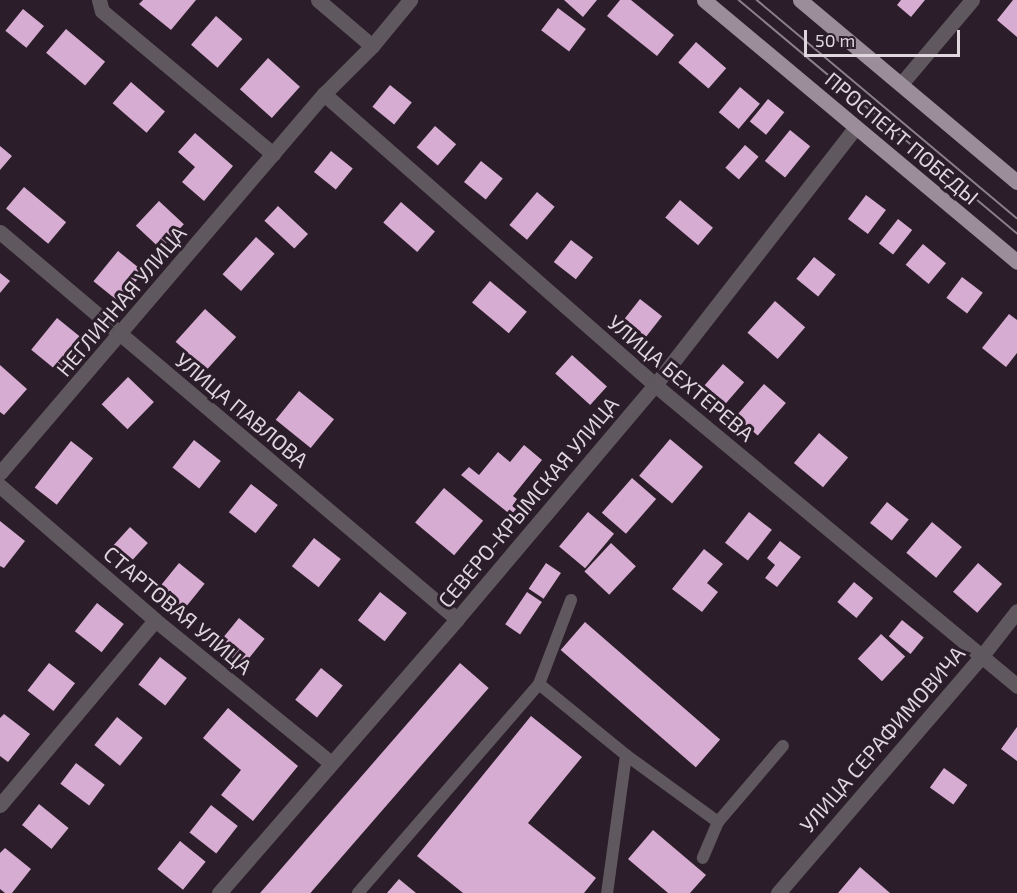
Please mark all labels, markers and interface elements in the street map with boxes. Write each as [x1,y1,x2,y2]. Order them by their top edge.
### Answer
scale bar [807,18,963,56]
text: 50 m [815,29,855,51]
street label: ПРОСПЕКТ ПОБЕДЫ [820,66,984,210]
street label: НЕГЛИННАЯ УЛИЦА [51,221,191,381]
street label: УЛИЦА БЕХТЕРЕВА [603,310,759,446]
street label: УЛИЦА ПАВЛОВА [171,347,313,473]
street label: СЕВЕРО-КРЫМСКАЯ УЛИЦА [432,391,624,613]
street label: СТАРТОВАЯ УЛИЦА [99,541,257,679]
street label: УЛИЦА СЕРАФИМОВИЧА [794,641,970,837]

